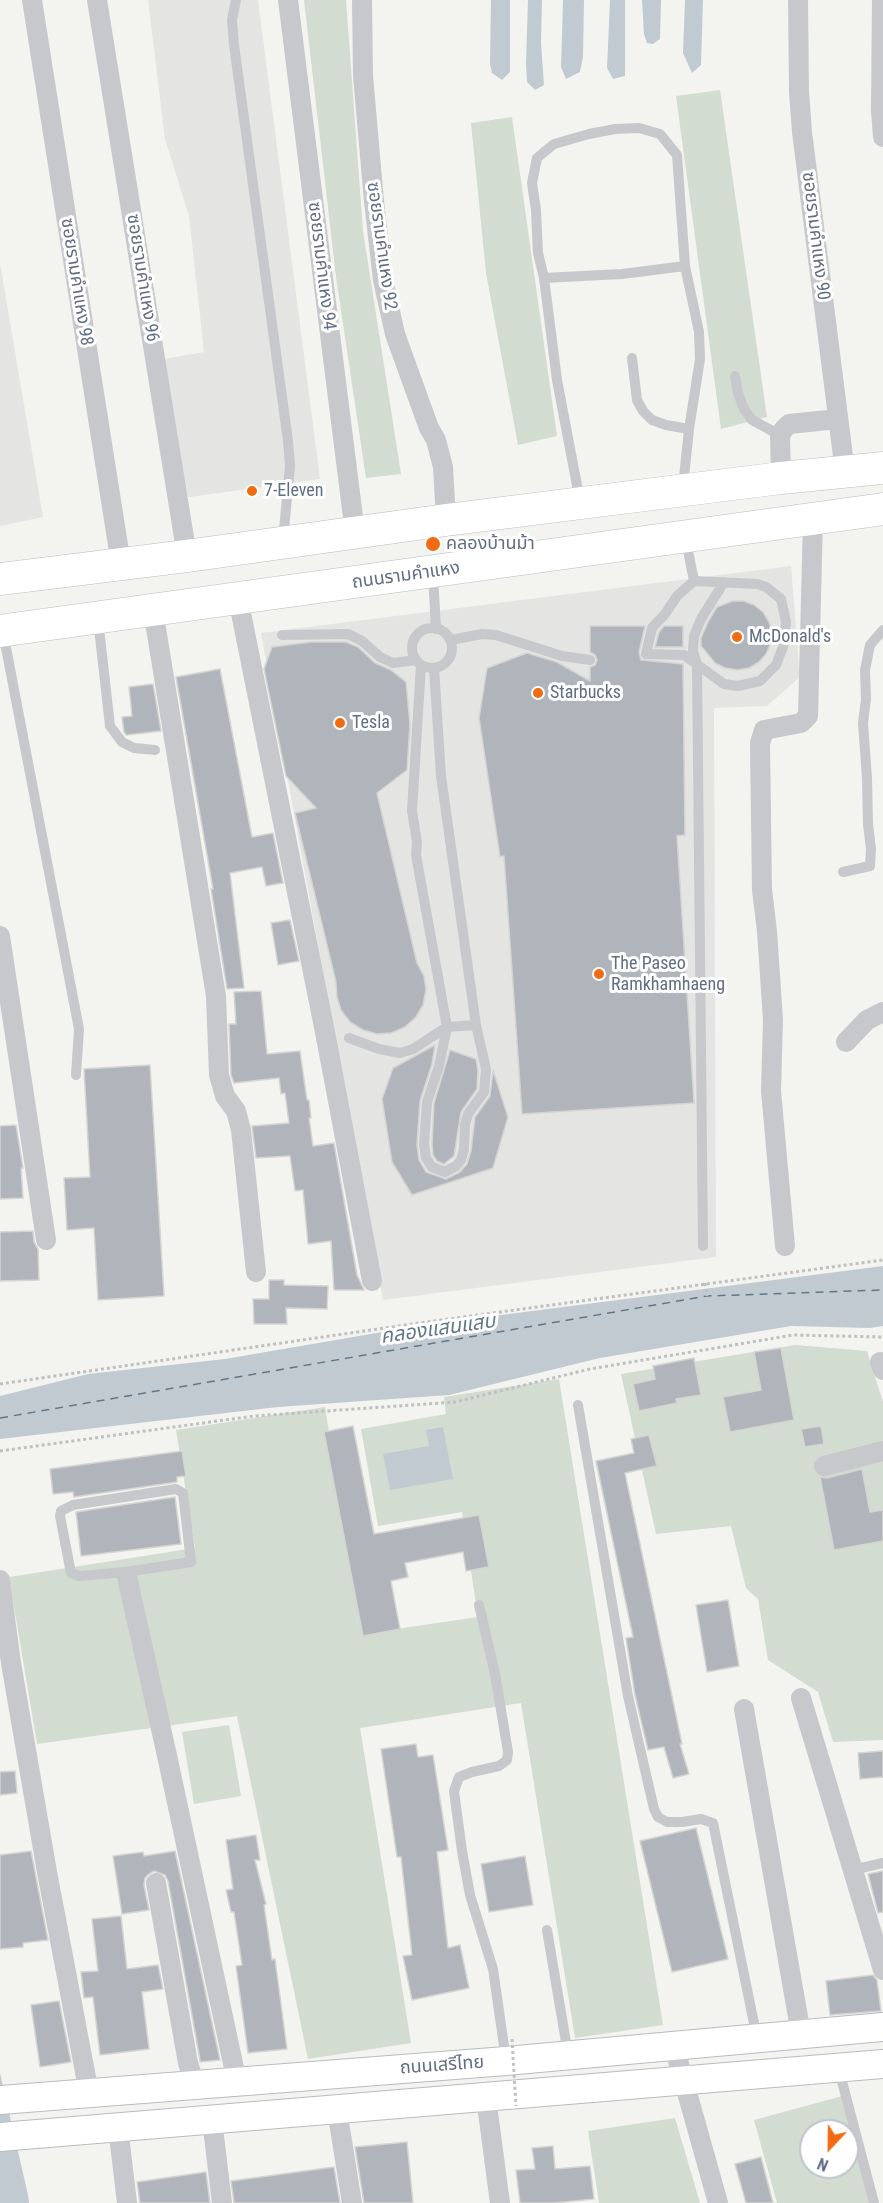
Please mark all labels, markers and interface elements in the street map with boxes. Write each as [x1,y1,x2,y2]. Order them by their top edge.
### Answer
street label: ซอยรามคำแหง 90 [796,171,834,301]
street label: ซอยรามคําแหง 92 [361,181,401,311]
street label: ซอยรามคําแหง 94 [302,201,340,331]
street label: ซอยรามคําแหง 96 [121,213,163,343]
street label: ซอยรามคําแหง 98 [55,217,97,347]
place label: 7-Eleven [264,480,323,502]
marker: 7-Eleven [245,484,259,498]
place label: คลองบ้านม้า [446,533,535,555]
marker: คลองบ้านม้า [424,535,442,553]
street label: ถนนรามคำแหง [351,558,461,594]
place label: McDonald's [749,626,831,648]
marker: McDonald's [730,630,744,644]
place label: Starbucks [550,682,621,704]
marker: Starbucks [531,686,545,700]
place label: Tesla [352,712,390,734]
marker: Tesla [333,716,347,730]
place label: The Paseo Ramkhamhaeng [611,953,725,996]
marker: The Paseo Ramkhamhaeng [592,967,606,981]
water label: คลองแสนแสบ [379,1310,497,1350]
street label: ถนนเสรีไทย [399,2052,485,2080]
north arrow [799,2119,859,2179]
text: N [815,2154,831,2175]

